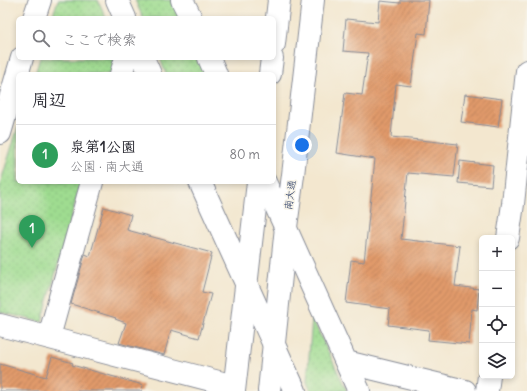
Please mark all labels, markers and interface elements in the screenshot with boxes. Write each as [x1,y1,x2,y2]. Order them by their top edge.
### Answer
search box [16,16,276,60]
icon: search [30,27,52,49]
text: ここで検索 [62,30,137,49]
text: 周辺 [32,89,66,111]
your location [292,135,312,155]
text: 泉第1公園 [70,137,136,156]
text: 1 [42,146,48,163]
text: 80 m [229,146,260,163]
text: 公園 · 南大通 [70,158,144,175]
street label: 南大通 [281,179,299,211]
pin: 1 [19,215,45,248]
map controls [479,235,515,379]
button: + [479,235,515,271]
button: − [479,271,515,307]
button: locate [479,307,515,343]
button: layers [479,343,515,379]

